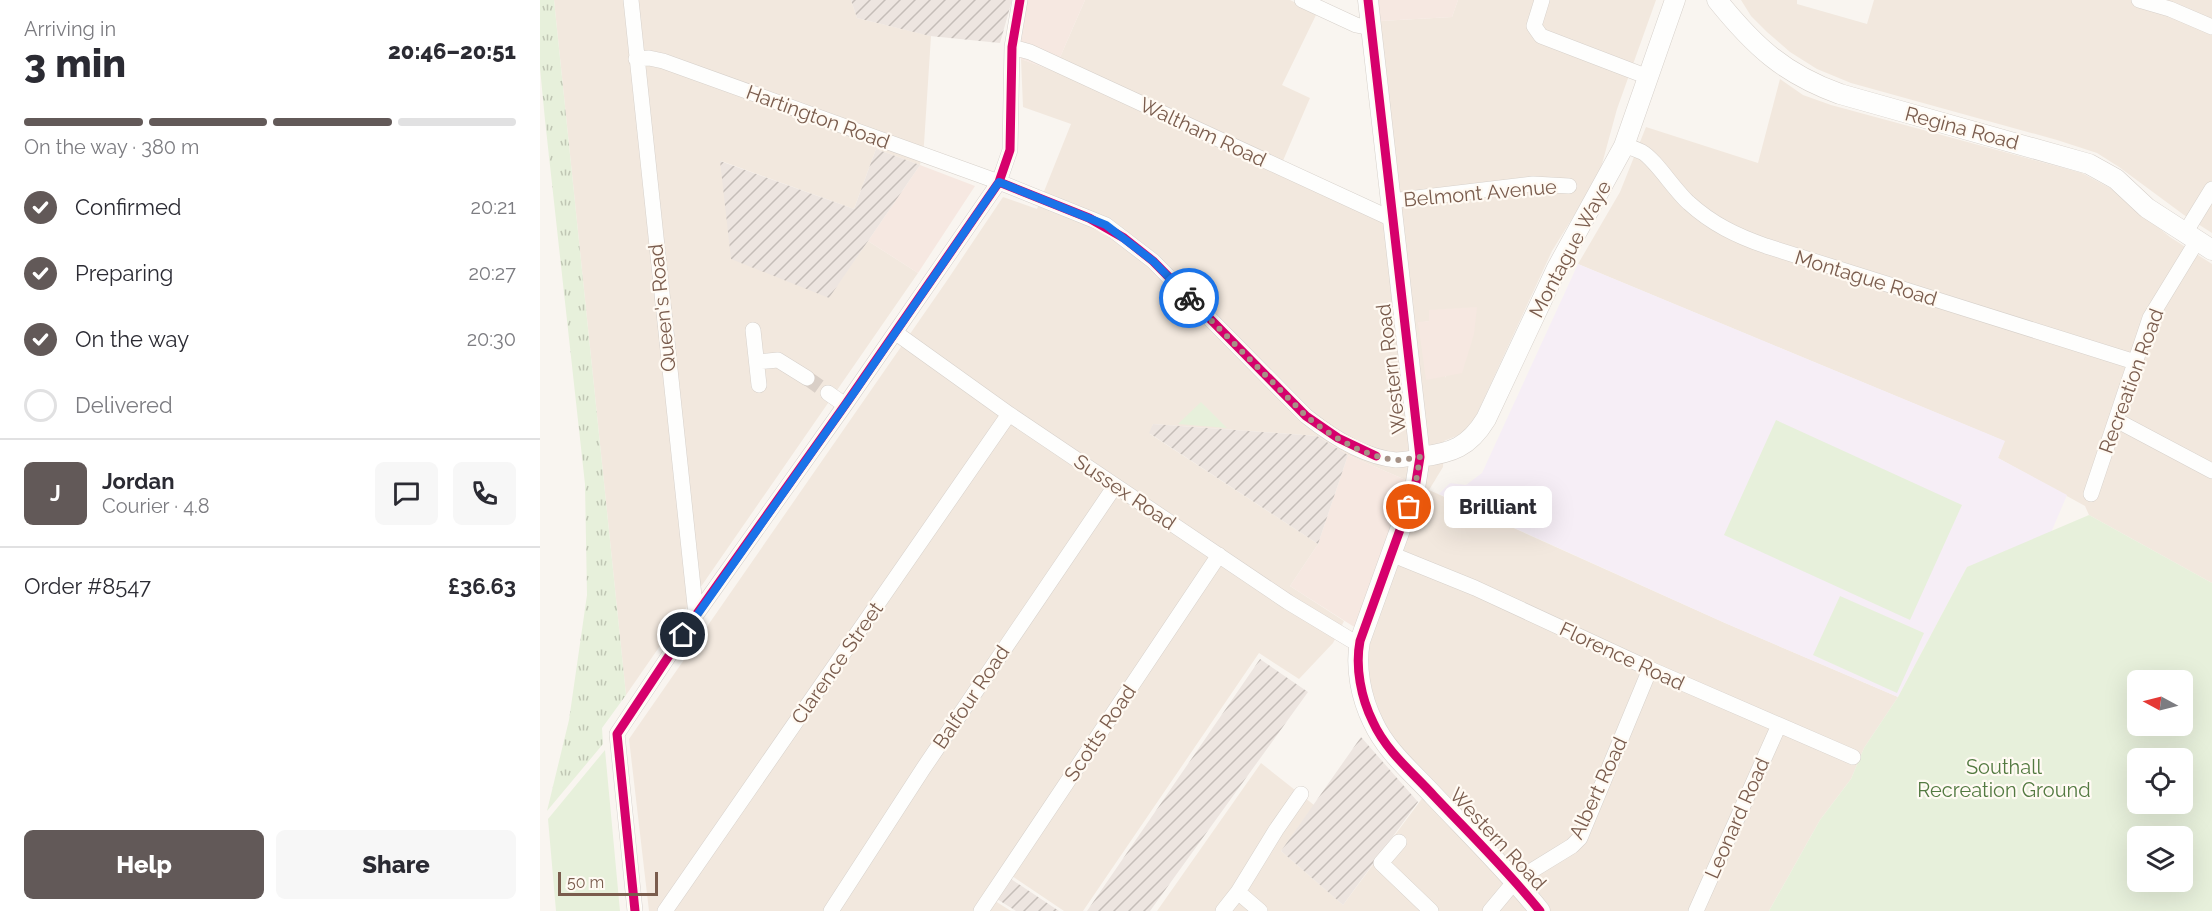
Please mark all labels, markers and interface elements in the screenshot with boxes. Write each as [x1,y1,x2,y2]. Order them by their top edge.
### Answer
text: Arriving in [24,17,116,41]
text: 20:46–20:51 [388,38,516,64]
text: 3 min [24,40,126,86]
street label: Hartington Road [743,80,893,154]
street label: Waltham Road [1136,92,1270,172]
street label: Regina Road [1902,101,2022,155]
text: On the way · 380 m [24,135,199,159]
street label: Belmont Avenue [1402,174,1558,212]
street label: Montague Waye [1524,176,1616,322]
icon: check [24,191,57,224]
text: Confirmed [75,194,182,220]
text: 20:21 [471,195,516,219]
street label: Queen's Road [643,243,681,373]
street label: Montague Road [1792,245,1940,311]
icon: check [24,257,57,290]
text: Preparing [75,260,173,286]
text: 20:27 [468,261,516,285]
courier [1159,268,1219,328]
icon: bike [1173,282,1206,315]
street label: Western Road [1371,303,1411,435]
street label: Recreation Road [2094,305,2168,457]
icon: check [24,323,57,356]
text: On the way [75,326,189,352]
text: 20:30 [467,327,516,351]
text: Delivered [75,392,173,418]
street label: Sussex Road [1069,449,1181,535]
button: chat [375,462,438,525]
button: phone [453,462,516,525]
text: Jordan [102,468,174,494]
text: J [50,480,61,506]
pin [1383,481,1434,532]
callout: Brilliant [1445,486,1553,528]
icon: bag [1392,490,1425,523]
text: Courier · 4.8 [102,494,210,518]
text: Brilliant [1459,495,1537,519]
text: Order #8547 [24,573,151,599]
text: £36.63 [448,573,516,599]
street label: Clarence Street [786,597,888,729]
pin [657,609,708,660]
street label: Florence Road [1556,617,1688,695]
icon: home [666,618,699,651]
street label: Balfour Road [928,641,1014,753]
north arrow [2127,670,2193,736]
map controls [2127,670,2193,892]
street label: Scotts Road [1059,680,1141,786]
street label: Albert Road [1564,733,1632,843]
button: locate [2127,748,2193,814]
street label: Leonard Road [1700,754,1774,882]
park label: Southall Recreation Ground [1917,755,2091,802]
street label: Western Road [1445,783,1551,895]
button: layers [2127,826,2193,892]
button: Help [24,830,264,899]
button: Share [276,830,516,899]
scale bar [558,869,658,896]
text: 50 m [567,873,604,892]

